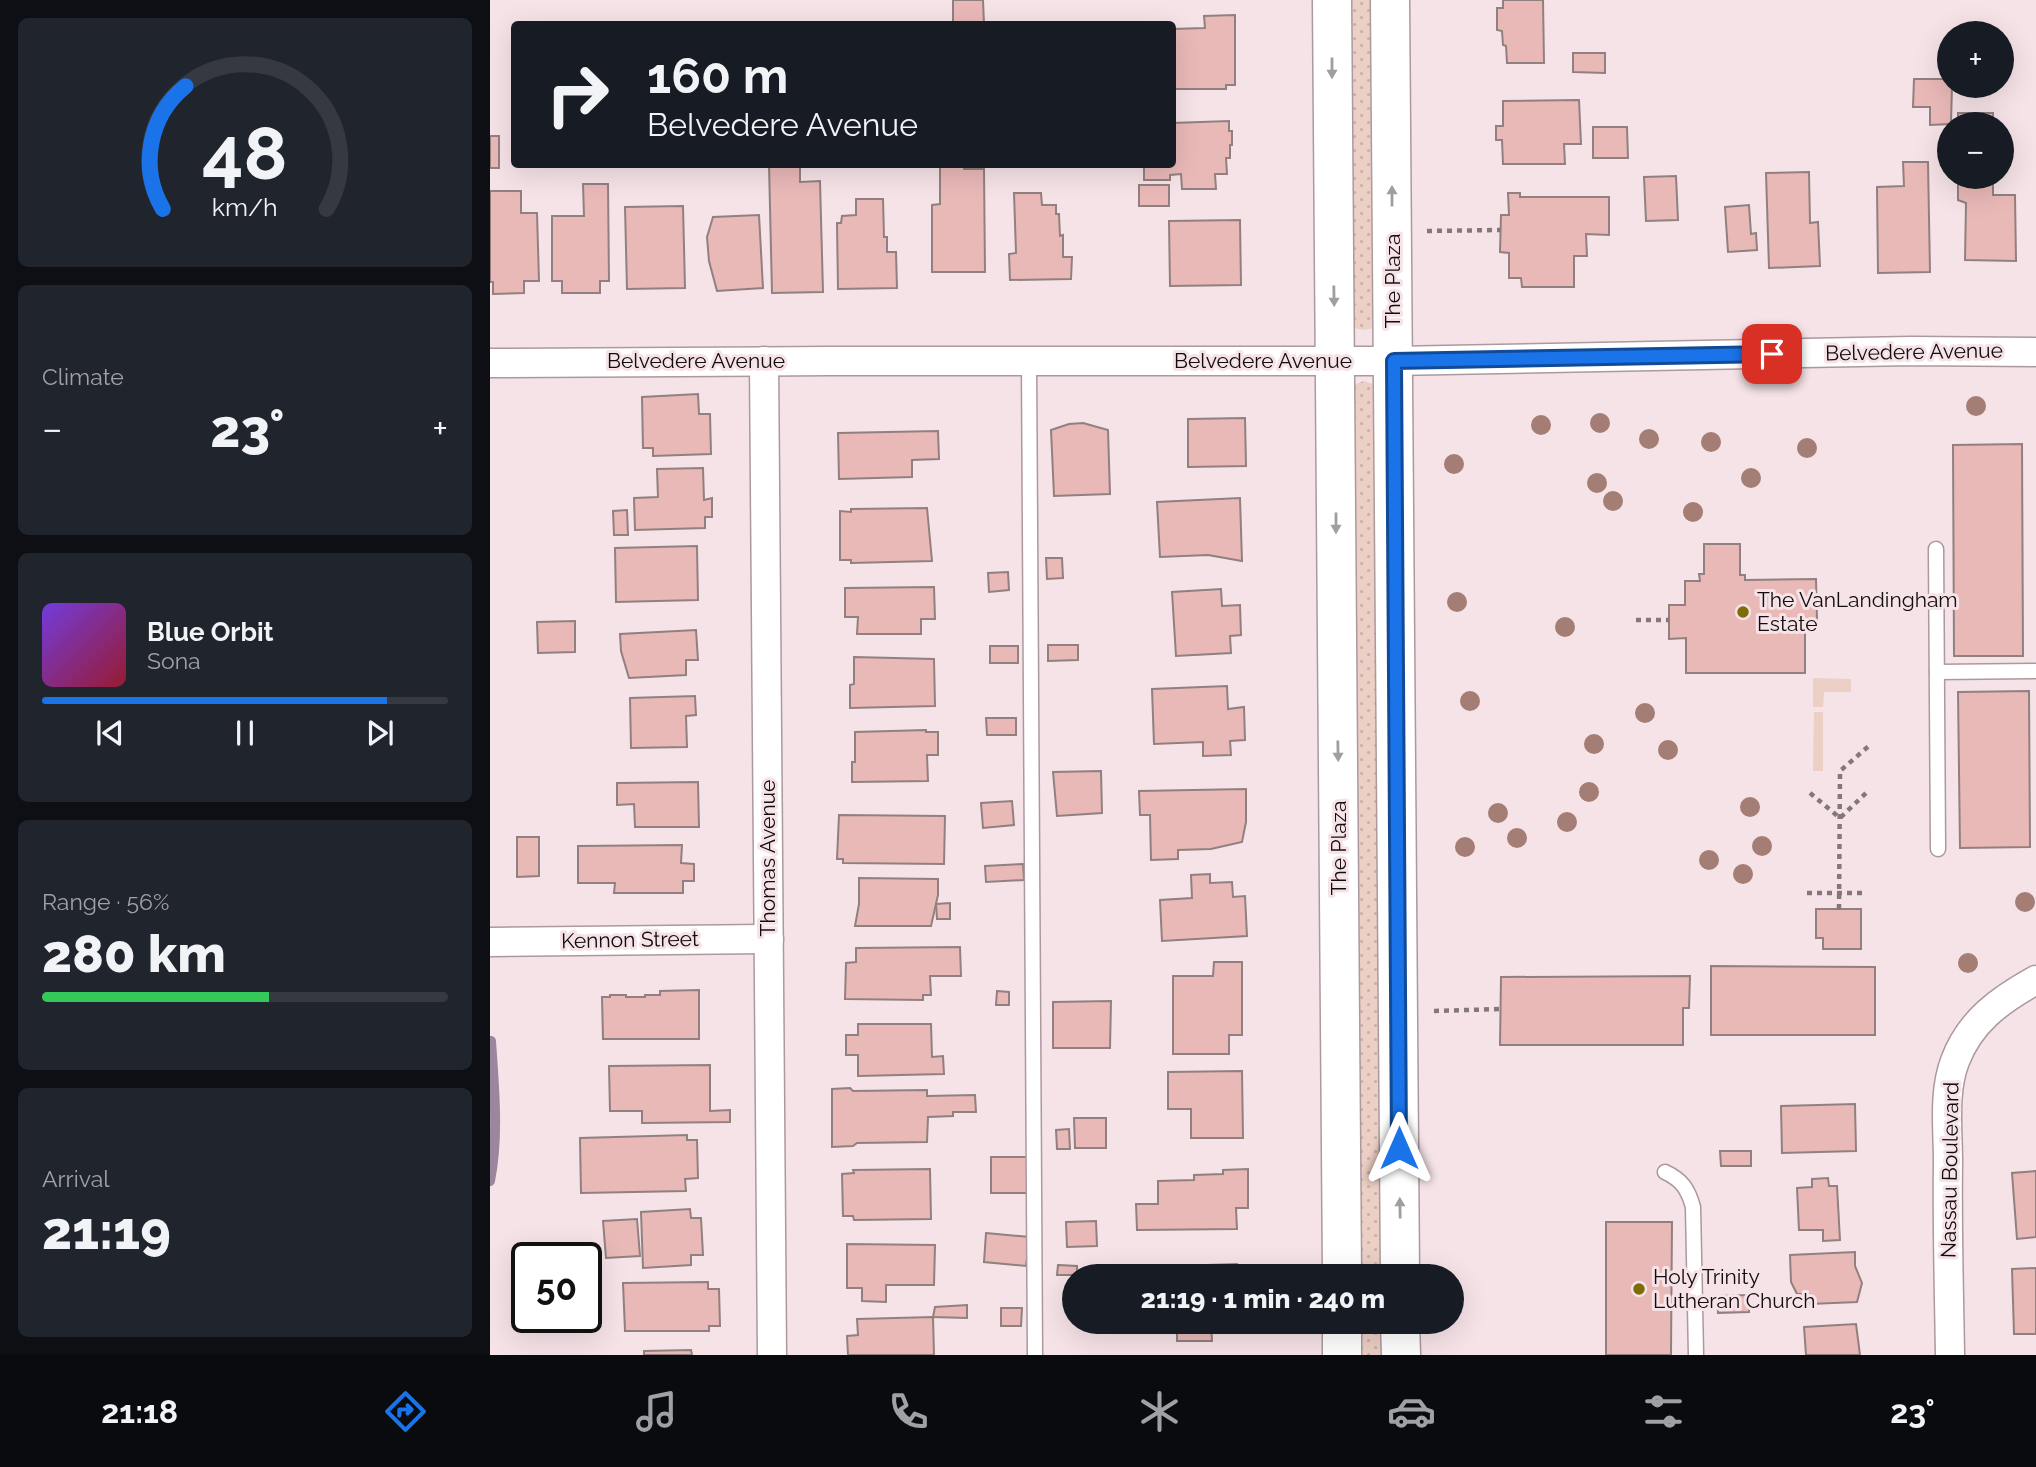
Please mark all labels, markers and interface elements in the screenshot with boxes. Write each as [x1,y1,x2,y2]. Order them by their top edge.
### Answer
map controls [1937,21,2014,189]
button: + [1937,21,2014,98]
text: 160 m [647,47,788,104]
icon: right [532,49,623,140]
one-way arrow [1327,57,1338,79]
text: Belvedere Avenue [647,106,918,143]
text: 48 [202,111,288,196]
button: − [1937,112,2014,189]
one-way arrow [1386,185,1398,207]
text: km/h [212,192,278,222]
street label: The Plaza [1380,234,1405,328]
one-way arrow [1328,285,1340,307]
pin [1742,324,1802,384]
icon: arrive [1753,335,1791,373]
street label: Belvedere Avenue [1825,337,2003,366]
street label: Belvedere Avenue [607,348,785,373]
street label: Belvedere Avenue [1174,348,1352,373]
text: Climate [42,363,124,390]
text: 23° [210,398,284,459]
text: − [42,406,62,451]
text: + [432,406,448,451]
one-way arrow [1330,512,1342,534]
place label: The VanLandingham Estate [1757,587,1958,636]
marker: The VanLandingham Estate [1735,604,1751,620]
text: Blue Orbit [147,617,274,647]
text: Sona [147,647,201,674]
icon: previous [91,714,129,752]
icon: pause [226,714,264,752]
icon: next [361,714,399,752]
one-way arrow [1332,740,1344,762]
street label: Thomas Avenue [755,780,780,936]
street label: The Plaza [1326,801,1351,895]
text: Range · 56% [42,888,169,915]
text: 280 km [42,923,226,984]
street label: Kennon Street [561,926,699,953]
street label: Nassau Boulevard [1935,1082,1964,1258]
position arrow [1362,1111,1436,1185]
text: Arrival [42,1165,109,1192]
one-way arrow [1394,1196,1406,1218]
text: 21:19 [42,1200,171,1261]
speed limit sign: 50 [511,1242,602,1333]
place label: Holy Trinity Lutheran Church [1653,1264,1816,1313]
marker: Holy Trinity Lutheran Church [1631,1281,1647,1297]
text: 21:19 · 1 min · 240 m [1141,1284,1385,1314]
icon: directions [381,1387,430,1436]
icon: music [632,1387,681,1436]
icon: phone [884,1387,933,1436]
icon: climate [1135,1387,1184,1436]
icon: car [1387,1387,1436,1436]
icon: filters [1639,1387,1688,1436]
text: 21:18 [101,1393,178,1430]
text: 23° [1890,1393,1935,1430]

